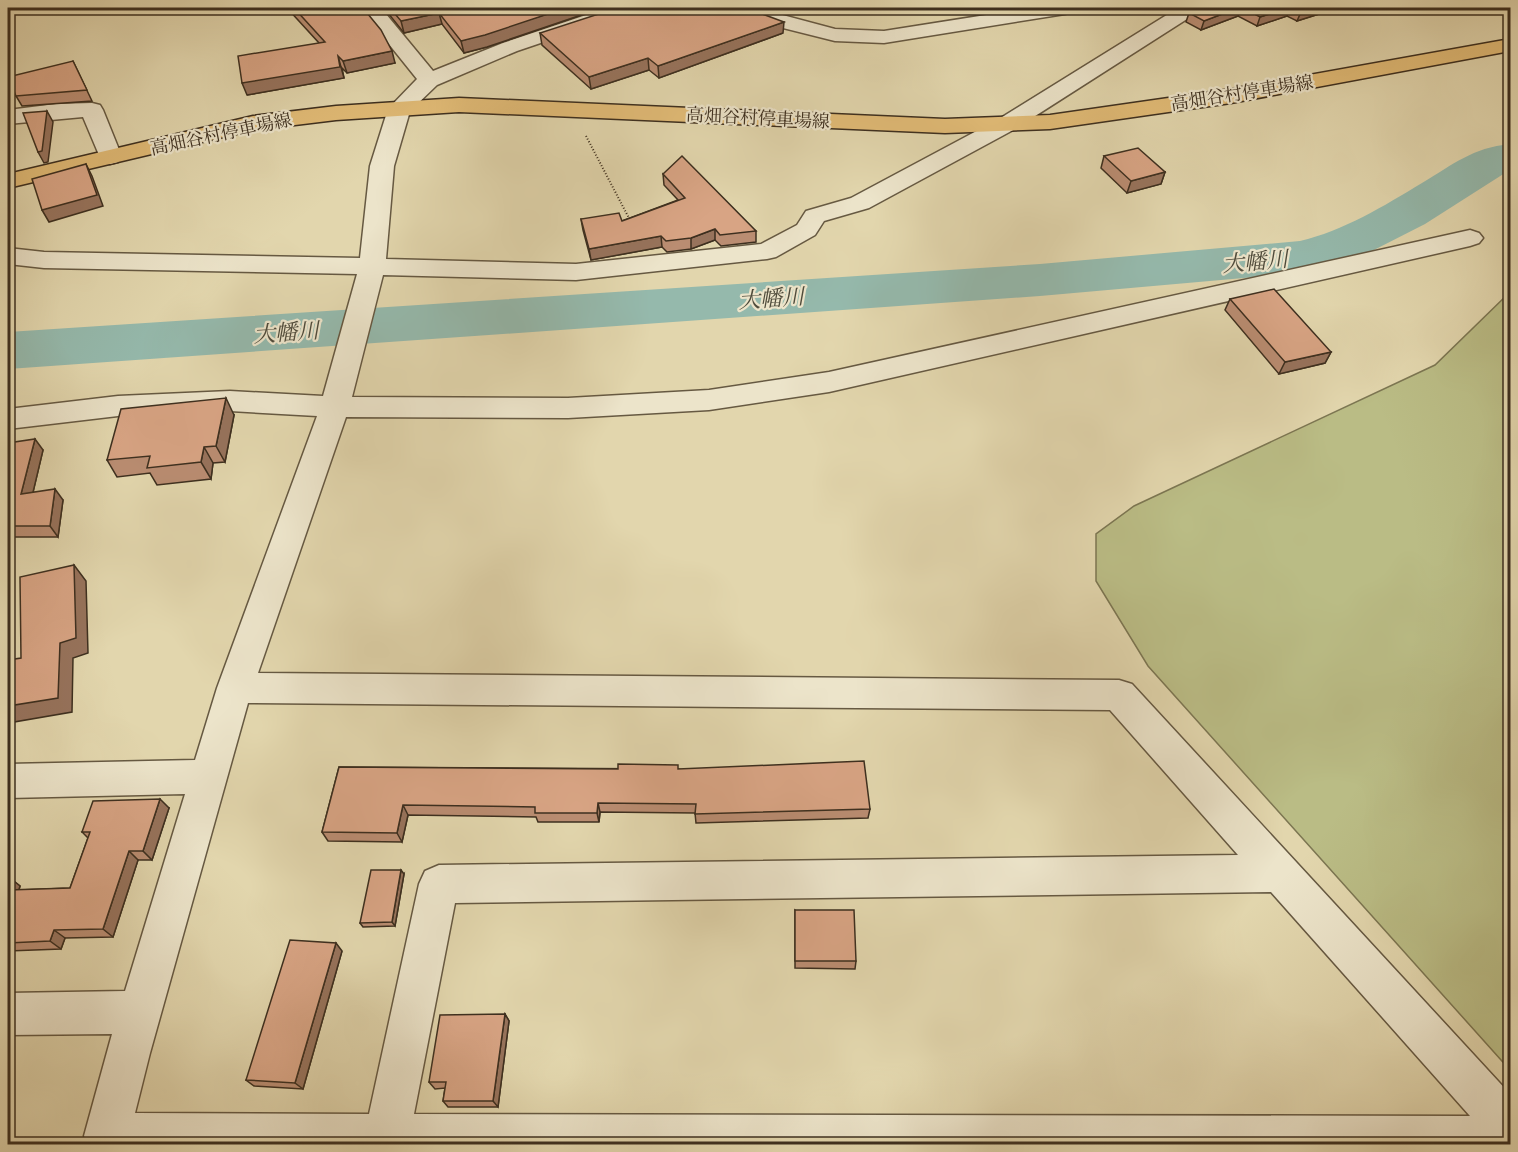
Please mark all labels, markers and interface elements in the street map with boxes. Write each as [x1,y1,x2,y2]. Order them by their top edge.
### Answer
street label: 高畑谷村停車場線 [1169,72,1315,114]
street label: 高畑谷村停車場線 [686,104,830,132]
street label: 高畑谷村停車場線 [148,109,294,159]
water label: 大幡川 [1221,247,1291,277]
water label: 大幡川 [737,285,807,313]
water label: 大幡川 [252,319,322,347]

